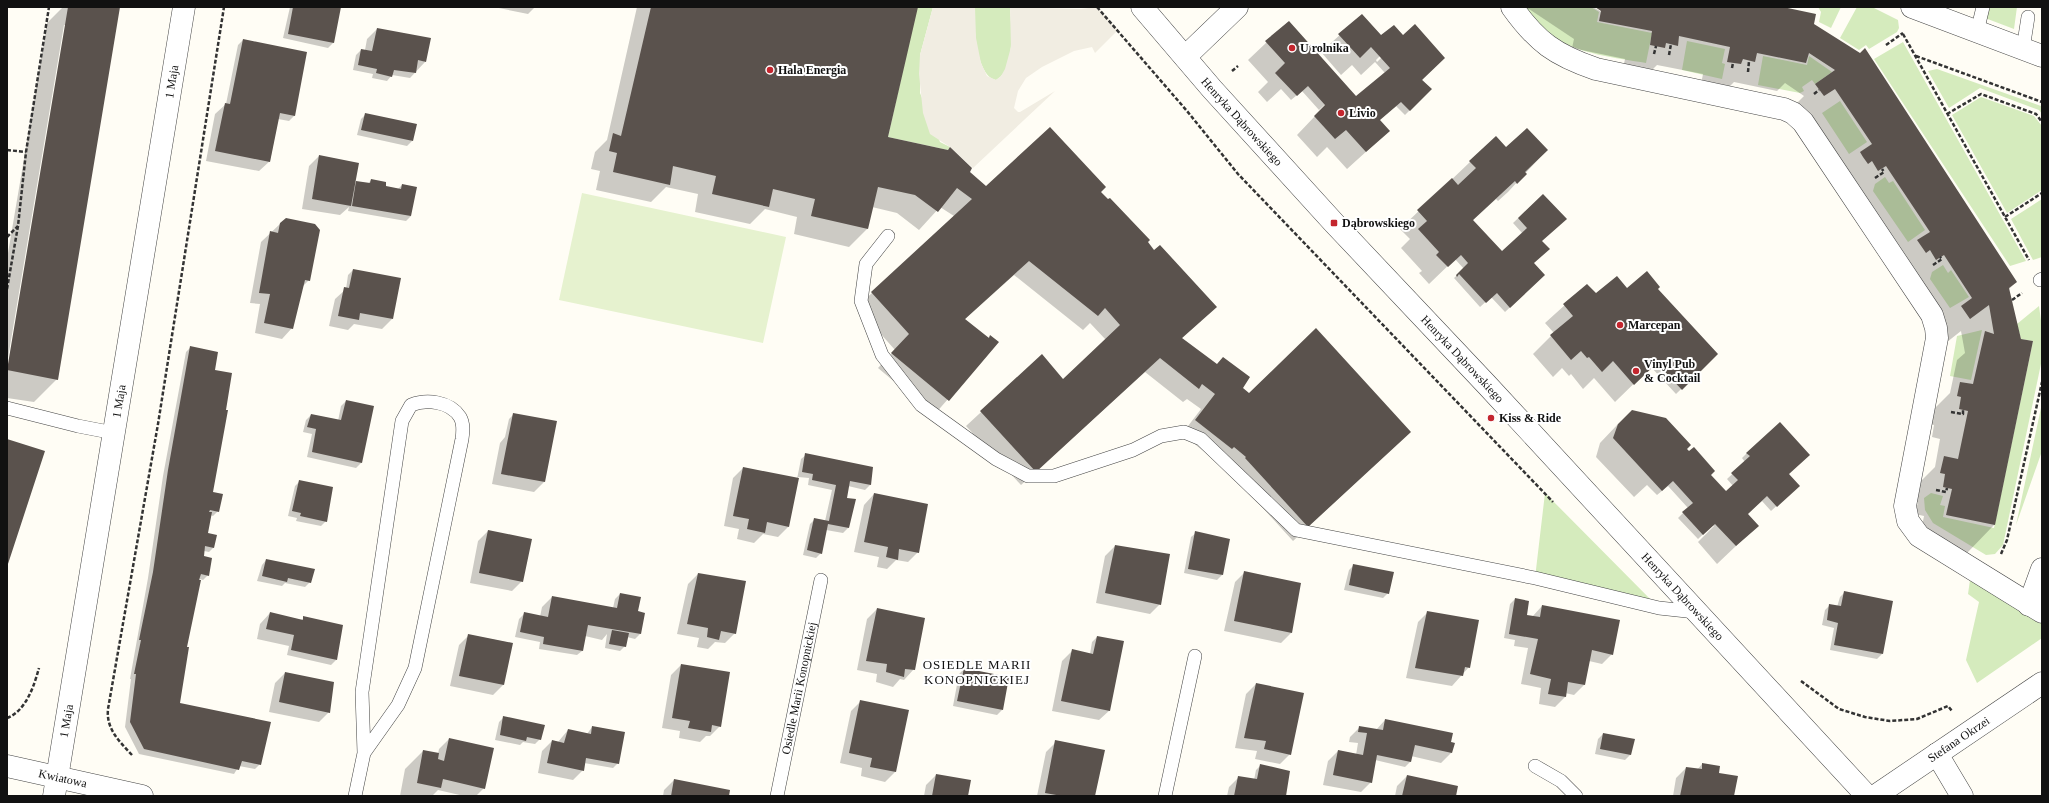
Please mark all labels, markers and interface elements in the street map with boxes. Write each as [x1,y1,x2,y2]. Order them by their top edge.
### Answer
place label: U rolnika [1300,41,1349,55]
marker: U rolnika [1287,43,1297,53]
street label: 1 Maja [162,63,181,99]
place label: Hala Energia [778,63,846,77]
marker: Hala Energia [765,65,775,75]
street label: Henryka Dąbrowskiego [1198,75,1285,169]
place label: Livio [1349,106,1376,120]
marker: Livio [1336,108,1346,118]
place label: Dąbrowskiego [1342,216,1415,230]
marker: Dąbrowskiego [1329,218,1339,228]
street label: Henryka Dąbrowskiego [1418,313,1507,405]
place label: Marcepan [1628,318,1681,332]
marker: Marcepan [1615,320,1625,330]
place label: Vinyl Pub & Cocktail [1644,357,1701,385]
marker: Vinyl Pub & Cocktail [1631,366,1641,376]
street label: 1 Maja [109,383,129,419]
place label: Kiss & Ride [1499,411,1562,425]
marker: Kiss & Ride [1486,413,1496,423]
street label: Henryka Dąbrowskiego [1639,550,1727,643]
street label: Osiedle Marii Konopnickiej [779,621,819,756]
district label: OSIEDLE MARII KONOPNICKIEJ [923,657,1031,687]
street label: 1 Maja [57,703,76,739]
street label: Stefana Okrzei [1925,713,1993,765]
street label: Kwiatowa [37,766,89,791]

